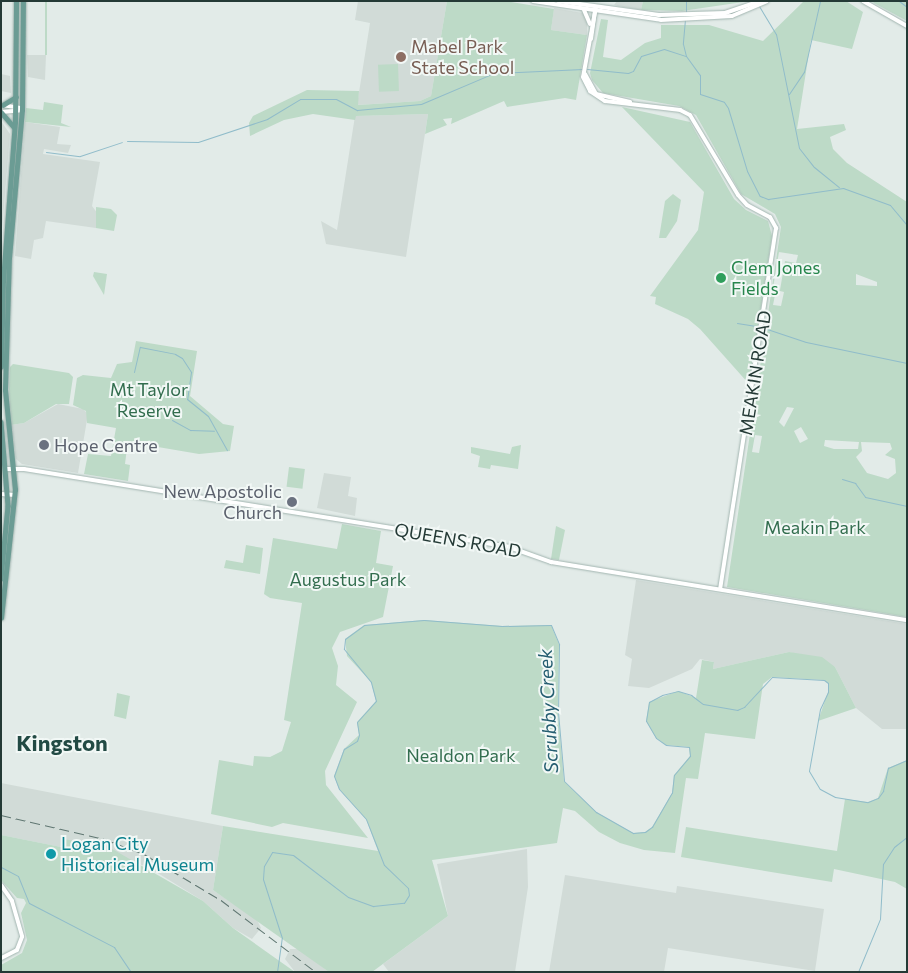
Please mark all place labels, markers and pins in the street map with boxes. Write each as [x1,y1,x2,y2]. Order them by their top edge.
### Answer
place label: Mabel Park State School [411,36,514,78]
marker: Mabel Park State School [395,51,407,63]
place label: Clem Jones Fields [731,257,821,300]
marker: Clem Jones Fields [715,272,727,284]
place label: Hope Centre [54,434,158,456]
marker: Hope Centre [38,439,50,451]
place label: New Apostolic Church [163,481,282,524]
marker: New Apostolic Church [286,496,298,508]
place label: Logan City Historical Museum [61,833,214,876]
marker: Logan City Historical Museum [45,848,57,860]

